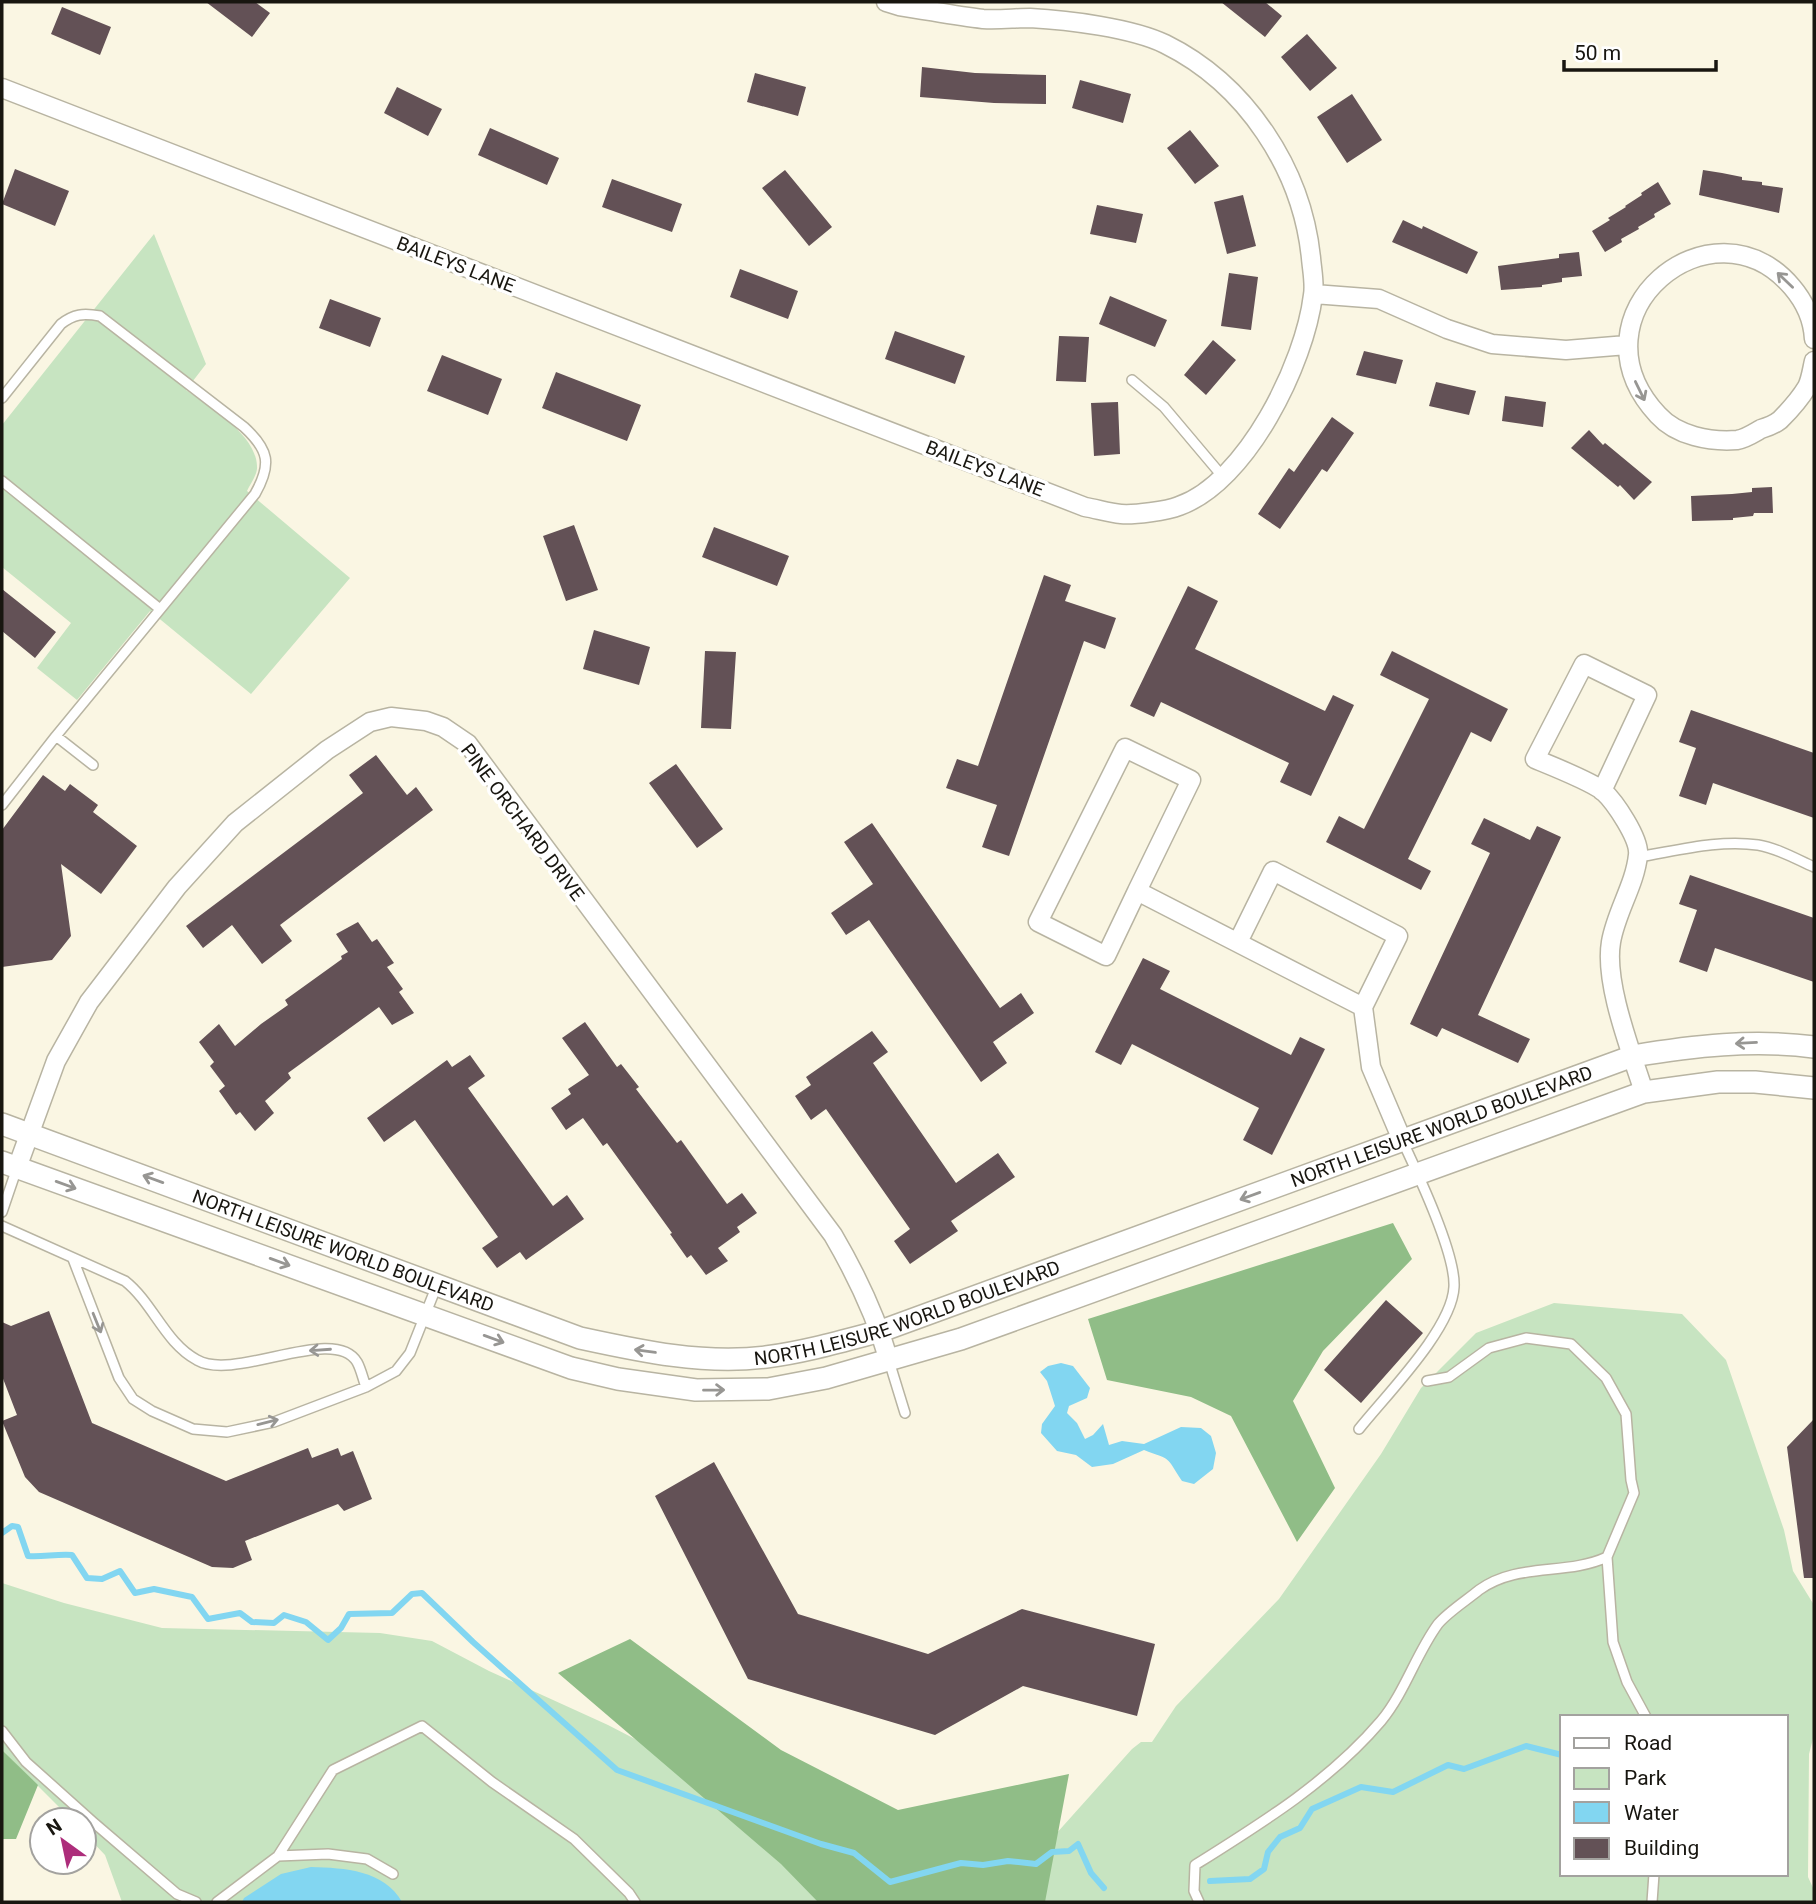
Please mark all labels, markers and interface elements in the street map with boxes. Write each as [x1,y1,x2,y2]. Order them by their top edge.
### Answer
scale bar [1564,28,1716,72]
text: 50 m [1574,41,1621,65]
street label: BAILEYS LANE [393,231,518,298]
one-way arrow [1777,272,1794,289]
one-way arrow [1634,380,1647,401]
street label: BAILEYS LANE [922,435,1047,502]
street label: PINE ORCHARD DRIVE [456,739,589,905]
one-way arrow [1735,1037,1758,1050]
street label: NORTH LEISURE WORLD BOULEVARD [1288,1061,1596,1192]
one-way arrow [143,1171,165,1184]
one-way arrow [54,1180,76,1192]
street label: NORTH LEISURE WORLD BOULEVARD [189,1185,497,1317]
one-way arrow [1240,1191,1262,1203]
street label: NORTH LEISURE WORLD BOULEVARD [753,1256,1063,1370]
one-way arrow [268,1257,290,1270]
one-way arrow [92,1311,105,1333]
one-way arrow [482,1334,504,1347]
one-way arrow [309,1344,332,1357]
one-way arrow [634,1344,657,1357]
one-way arrow [702,1383,725,1397]
one-way arrow [256,1415,278,1428]
legend [1560,1715,1788,1876]
text: Road [1624,1731,1672,1755]
text: Park [1624,1766,1667,1790]
text: Water [1624,1801,1679,1825]
north arrow [28,1806,98,1876]
text: N [42,1814,66,1840]
text: Building [1624,1836,1699,1860]

